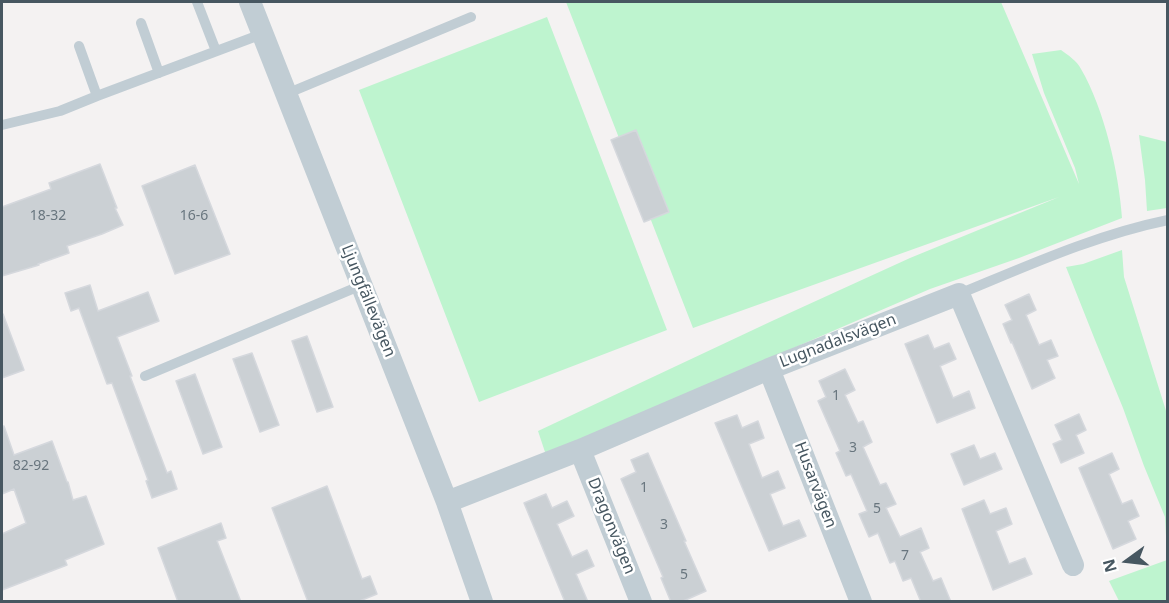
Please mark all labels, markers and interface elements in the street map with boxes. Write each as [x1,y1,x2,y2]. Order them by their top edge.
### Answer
house number: 18-32 [30,208,66,224]
house number: 16-6 [180,208,208,224]
street label: Ljungfällevägen [337,242,399,360]
street label: Lugnadalsvägen [777,310,899,372]
house number: 1 [832,388,840,404]
street label: Husarvägen [790,439,840,531]
house number: 3 [849,440,857,456]
house number: 82-92 [13,458,49,474]
street label: Dragonvägen [583,475,639,577]
house number: 1 [640,480,648,496]
house number: 5 [873,501,881,517]
house number: 3 [660,517,668,533]
north arrow [1097,531,1157,591]
house number: 7 [901,548,909,564]
text: N [1097,557,1122,575]
house number: 5 [680,567,688,583]

